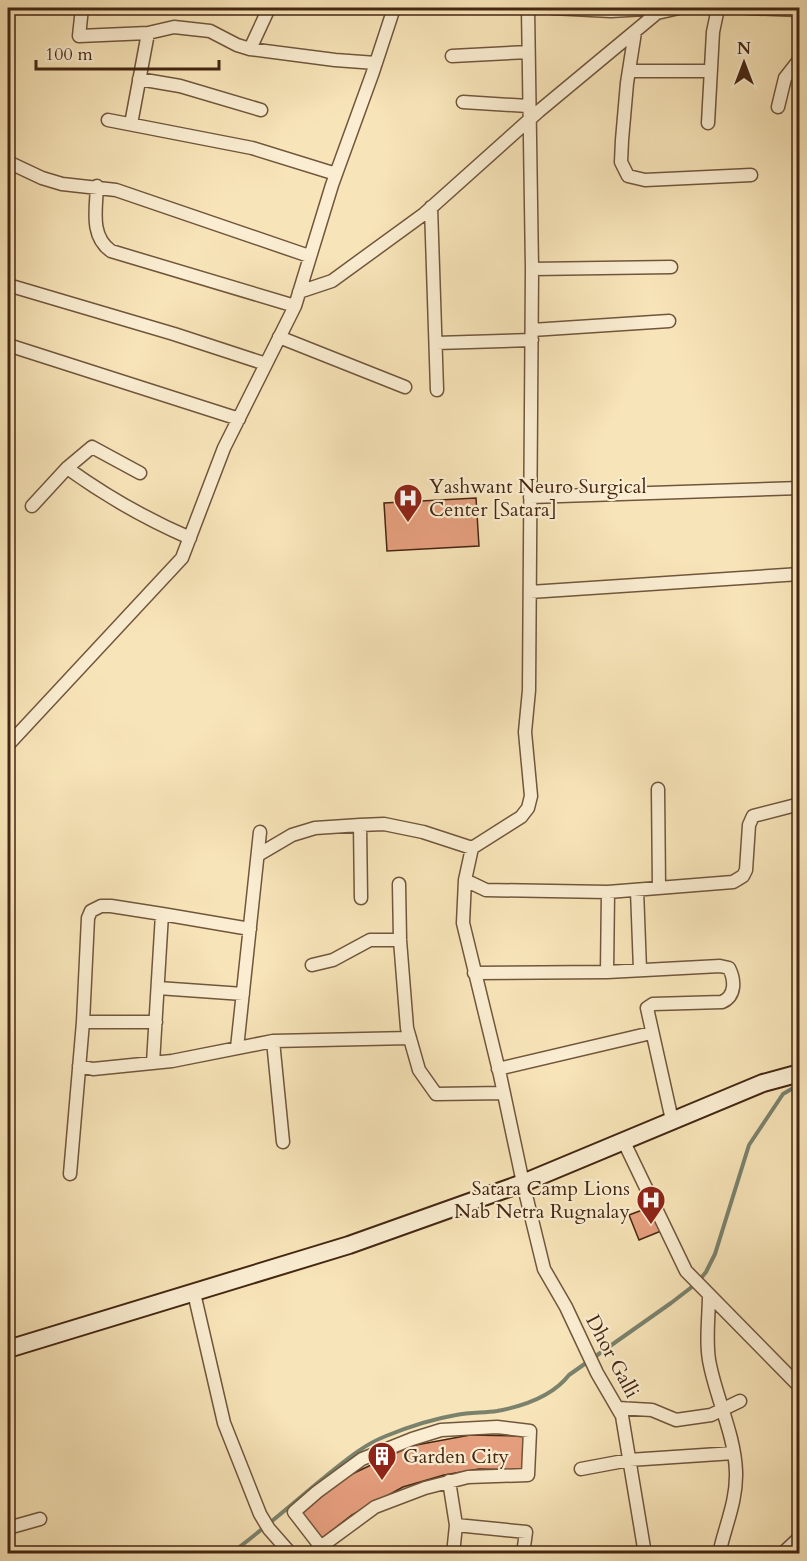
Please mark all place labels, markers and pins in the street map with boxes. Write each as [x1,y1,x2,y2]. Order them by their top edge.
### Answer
place label: Yashwant Neuro Surgical Center [Satara] [429,473,647,523]
hospital icon: Yashwant Neuro Surgical Center [Satara] [392,482,424,524]
place label: Satara Camp Lions Nab Netra Rugnalay [454,1175,630,1225]
hospital icon: Satara Camp Lions Nab Netra Rugnalay [635,1184,667,1226]
building icon: Garden City [366,1440,398,1482]
place label: Garden City [403,1443,509,1470]

